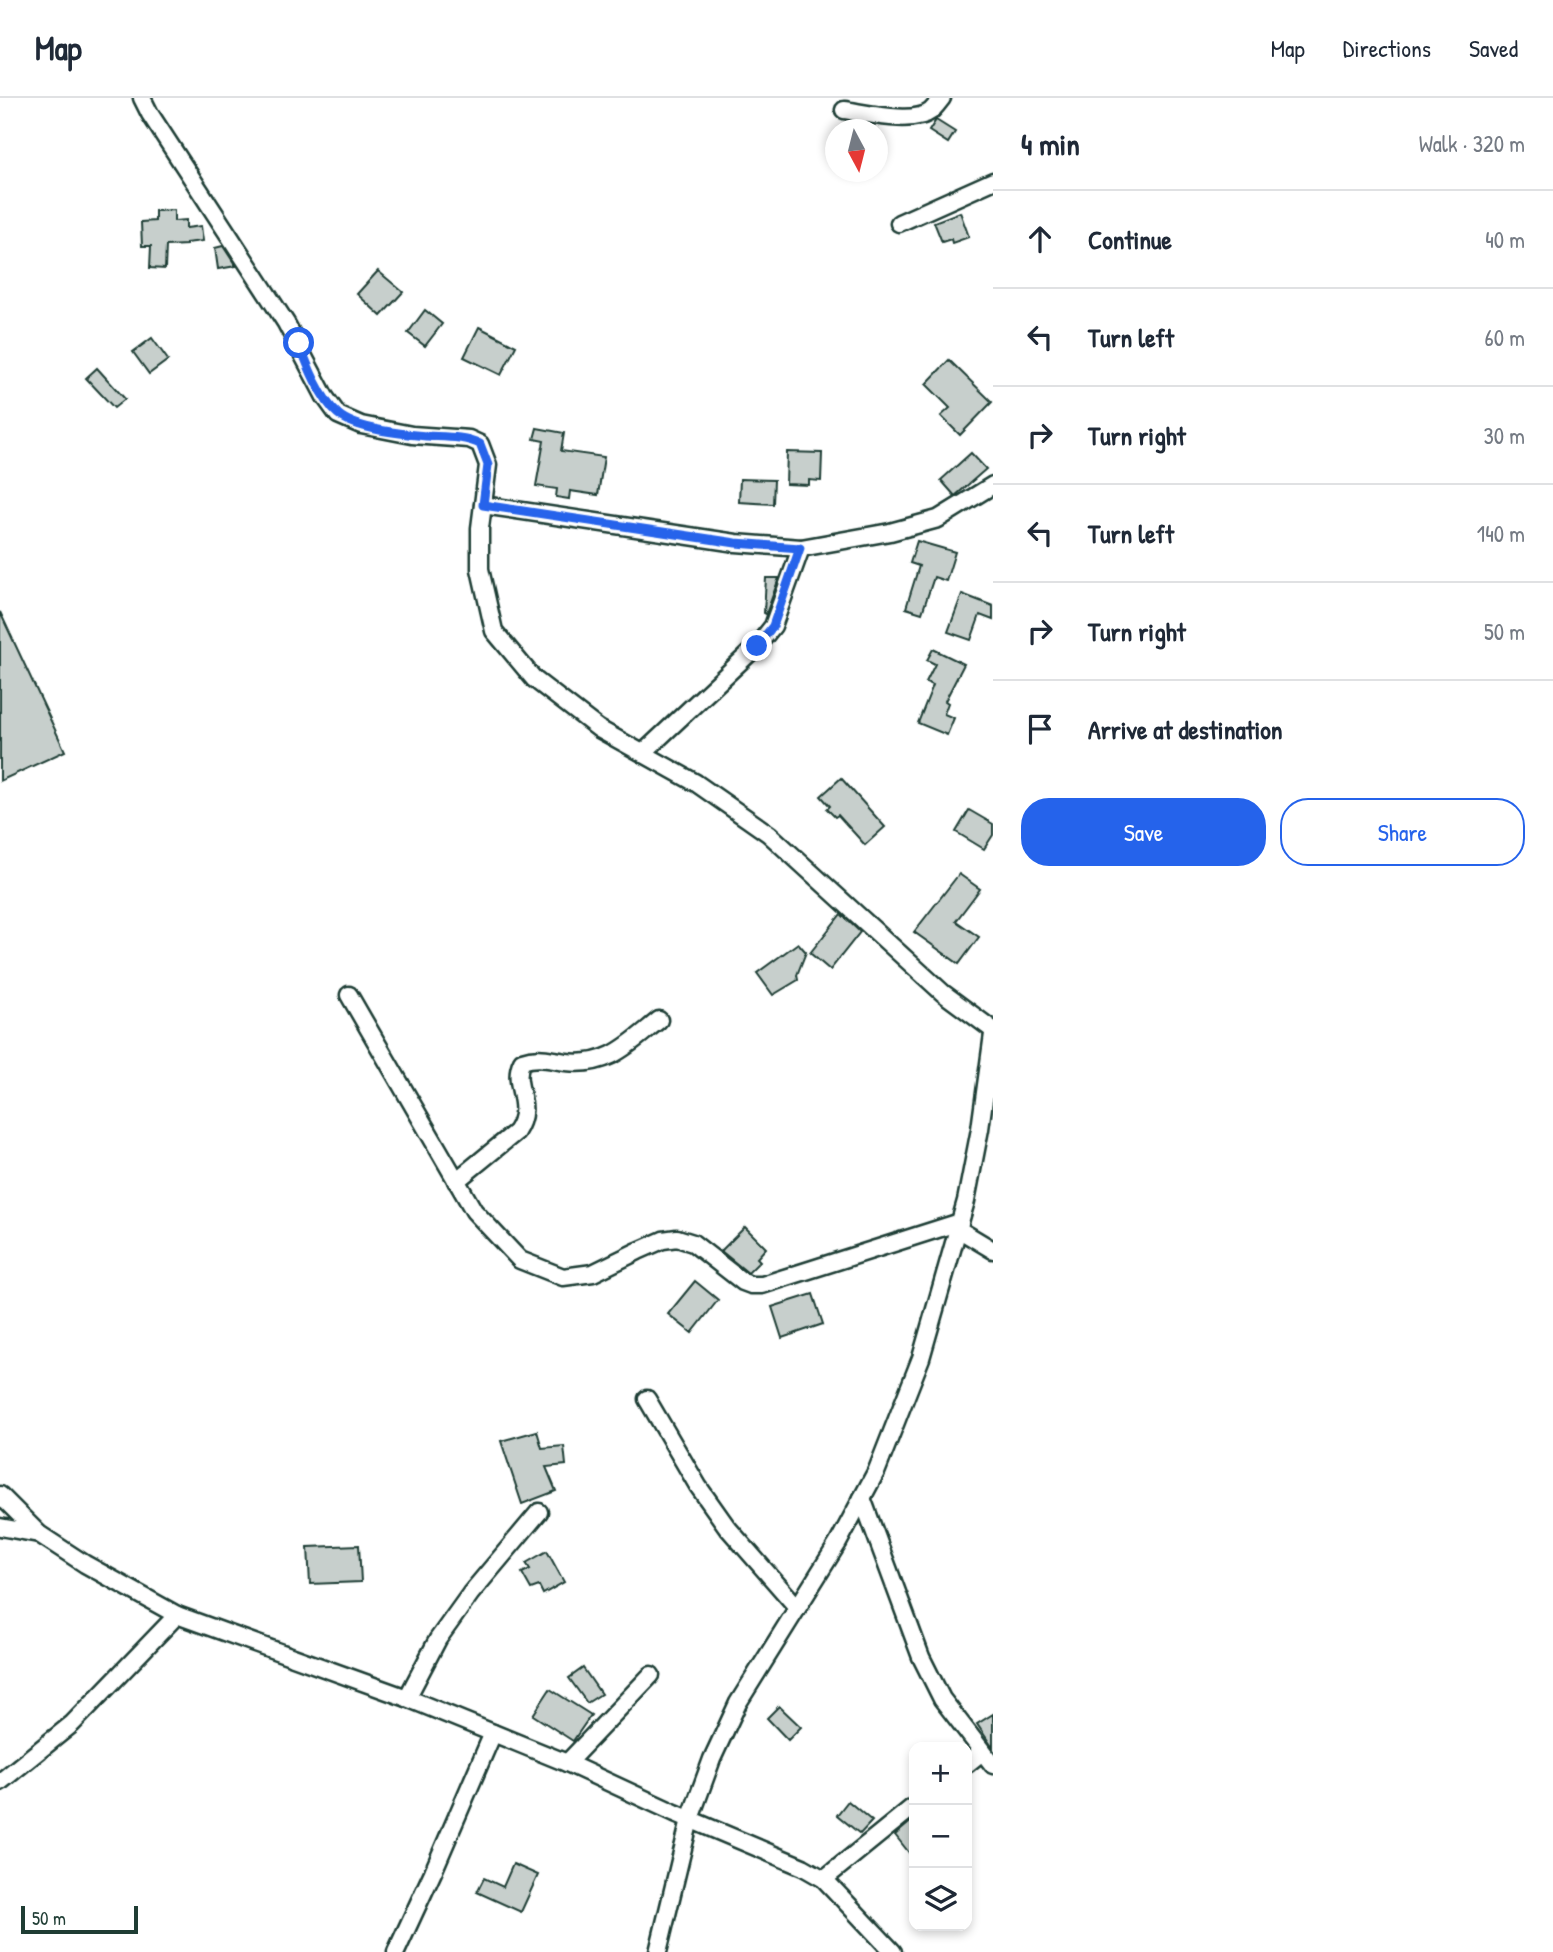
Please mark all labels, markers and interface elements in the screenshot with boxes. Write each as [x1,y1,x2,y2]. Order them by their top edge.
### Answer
text: Map [35,26,82,70]
text: Map [1271,32,1305,64]
text: Directions [1343,32,1431,64]
text: Saved [1469,32,1518,64]
north arrow [825,119,888,182]
text: 4 min [1021,124,1080,164]
text: Walk · 320 m [1419,128,1525,159]
icon: ahead [1021,220,1059,258]
text: Continue [1088,222,1172,257]
text: 40 m [1485,224,1525,255]
icon: left [1021,318,1059,356]
text: Turn left [1088,320,1174,355]
text: 60 m [1485,322,1525,353]
route start [283,327,314,358]
icon: right [1021,416,1059,454]
text: Turn right [1088,418,1186,453]
text: 30 m [1483,420,1525,451]
icon: left [1021,514,1059,552]
text: Turn left [1088,516,1174,551]
text: 140 m [1477,518,1525,549]
icon: right [1021,612,1059,650]
text: Turn right [1088,614,1186,649]
text: 50 m [1484,616,1525,647]
route end [741,630,772,661]
icon: arrive [1021,710,1059,748]
text: Arrive at destination [1088,712,1283,747]
button: Save [1021,798,1266,866]
button: Share [1280,798,1525,866]
map controls [909,1742,972,1931]
button: + [909,1742,972,1805]
button: − [909,1805,972,1868]
button: layers [909,1868,972,1931]
scale bar [21,1903,138,1935]
text: 50 m [32,1905,66,1931]

